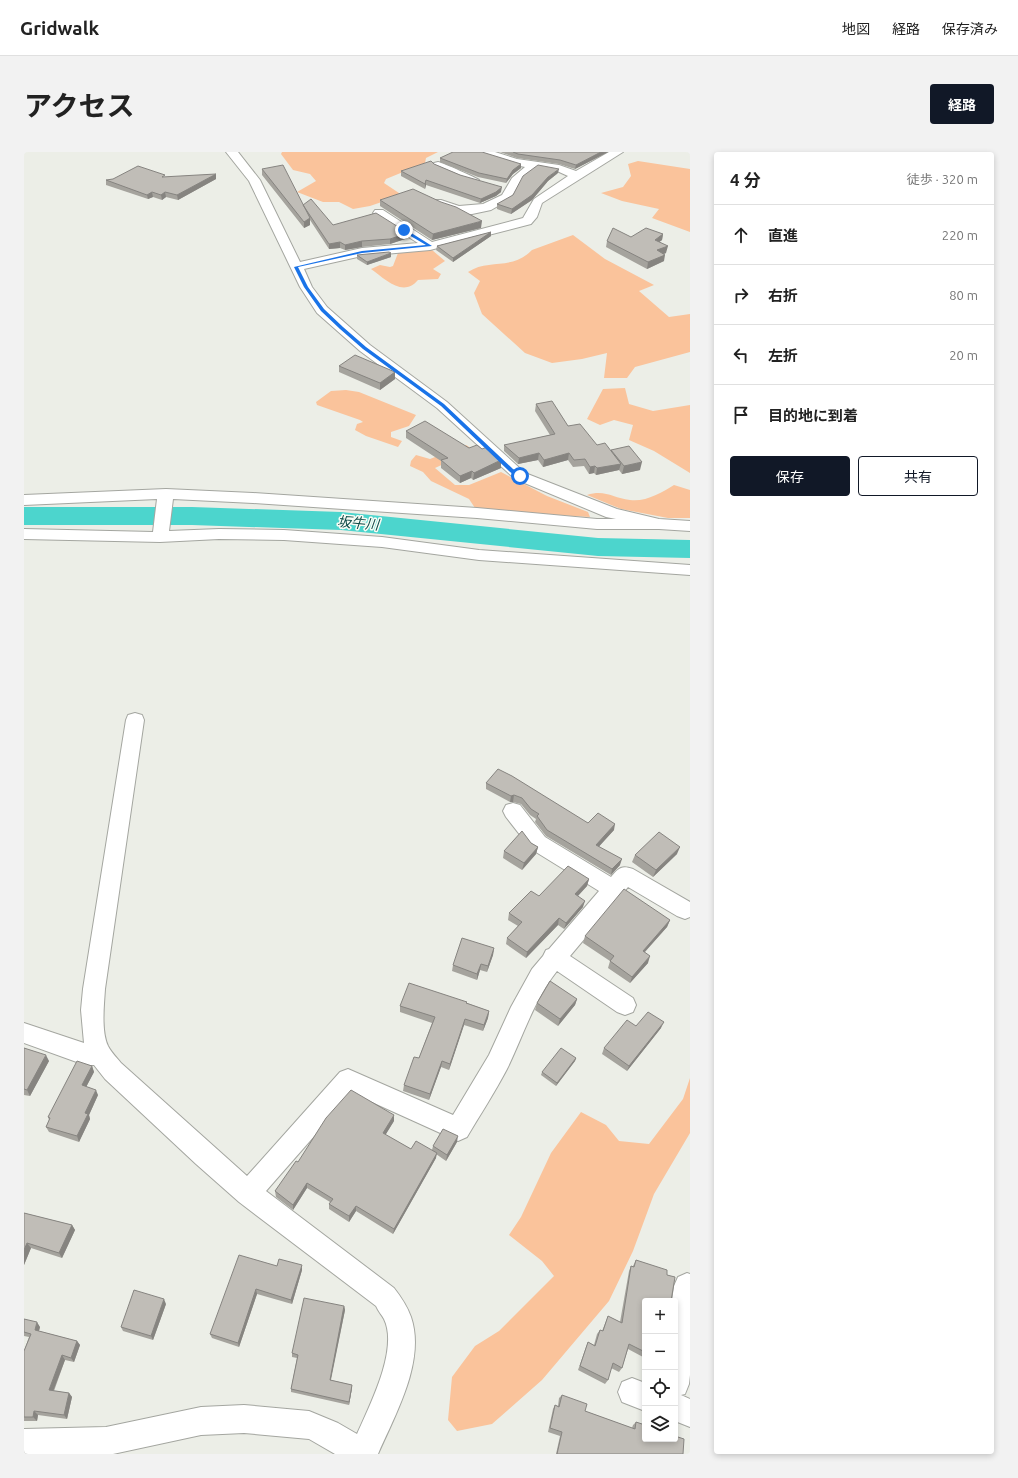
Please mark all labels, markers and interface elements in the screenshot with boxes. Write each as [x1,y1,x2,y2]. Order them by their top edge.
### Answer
text: Gridwalk [20,17,99,39]
text: 地図 [842,21,870,37]
text: 経路 [892,21,920,37]
text: 保存済み [942,21,998,37]
button: 経路 [930,84,994,124]
text: アクセス [24,90,135,121]
text: 4 分 [730,170,761,189]
text: 徒歩 · 320 m [907,172,978,186]
route end [395,221,413,239]
icon: ahead [730,224,752,246]
text: 直進 [768,227,798,244]
text: 220 m [942,228,978,242]
icon: right [730,284,752,306]
text: 右折 [768,287,798,304]
text: 80 m [949,288,978,302]
icon: left [730,344,752,366]
text: 左折 [768,347,798,364]
text: 20 m [949,348,978,362]
icon: arrive [730,404,752,426]
text: 目的地に到着 [768,407,858,424]
button: 保存 [730,456,850,496]
button: 共有 [858,456,978,496]
route start [511,467,529,485]
water label: 坂牛川 [336,513,382,533]
map controls [642,1298,678,1442]
button: + [642,1298,678,1334]
button: − [642,1334,678,1370]
button: locate [642,1370,678,1406]
button: layers [642,1406,678,1442]

